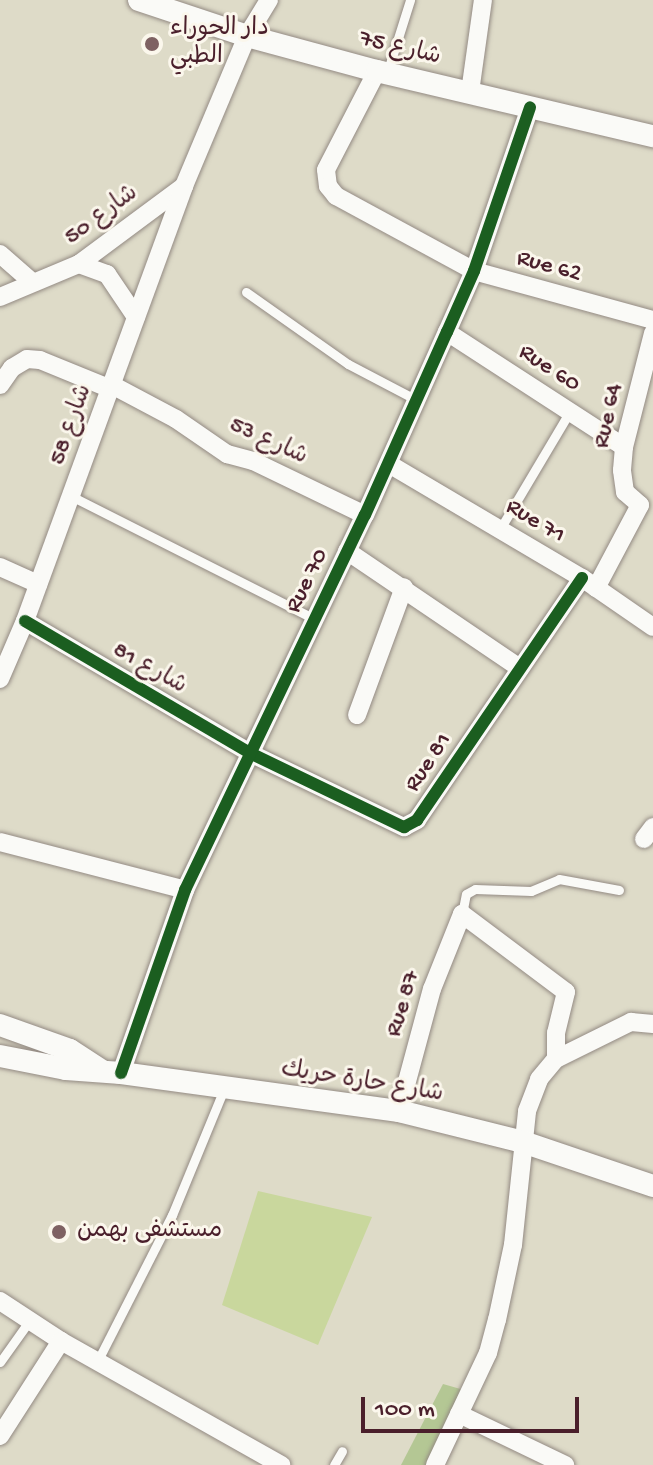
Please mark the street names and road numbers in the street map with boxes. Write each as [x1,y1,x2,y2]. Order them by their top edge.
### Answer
street label: شارع 75 [356,25,444,73]
street label: شارع 50 [60,180,144,252]
street label: Rue 62 [513,245,585,289]
street label: Rue 60 [513,338,585,400]
street label: شارع 58 [44,381,100,469]
street label: Rue 64 [588,381,630,451]
street label: شارع 53 [224,411,312,473]
street label: Rue 71 [500,493,570,551]
street label: Rue 70 [280,544,336,618]
street label: شارع 81 [107,636,191,702]
street label: Rue 81 [399,728,459,798]
street label: Rue 87 [380,967,428,1041]
street label: شارع حارة حريك [279,1056,445,1110]

